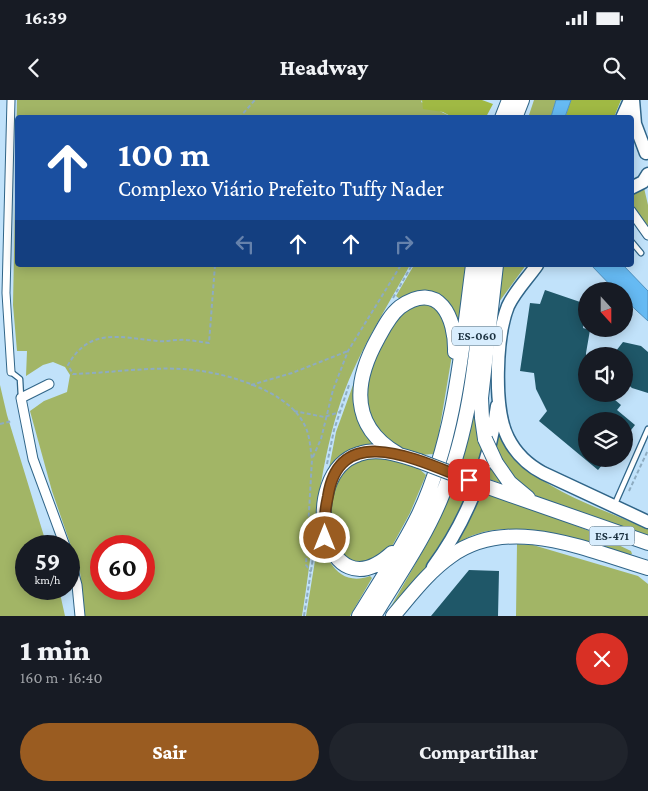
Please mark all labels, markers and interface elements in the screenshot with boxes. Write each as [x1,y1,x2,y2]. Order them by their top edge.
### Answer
text: 16:39 [25,7,67,28]
icon: back [20,54,48,82]
icon: search [600,54,628,82]
text: Headway [280,55,368,80]
icon: ahead [35,135,100,200]
text: 100 m [118,135,210,174]
text: Complexo Viário Prefeito Tuffy Nader [118,176,444,201]
icon: left [231,230,259,258]
icon: ahead [284,230,312,258]
icon: ahead [337,230,365,258]
icon: right [390,230,418,258]
north arrow [578,282,632,338]
map controls [578,282,633,467]
road number: ES-060 [452,327,502,346]
button: sound [578,347,633,402]
button: layers [578,412,633,467]
pin [448,459,490,501]
icon: arrive [455,466,483,494]
position arrow [298,511,350,563]
road number: ES-471 [590,526,634,546]
speed limit sign: 60 [90,535,155,600]
text: 59 [35,548,60,575]
text: km/h [35,573,60,587]
text: 1 min [20,633,90,666]
button: close [576,633,628,685]
text: 160 m · 16:40 [20,669,103,686]
button: Sair [20,723,319,781]
button: Compartilhar [329,723,628,781]

